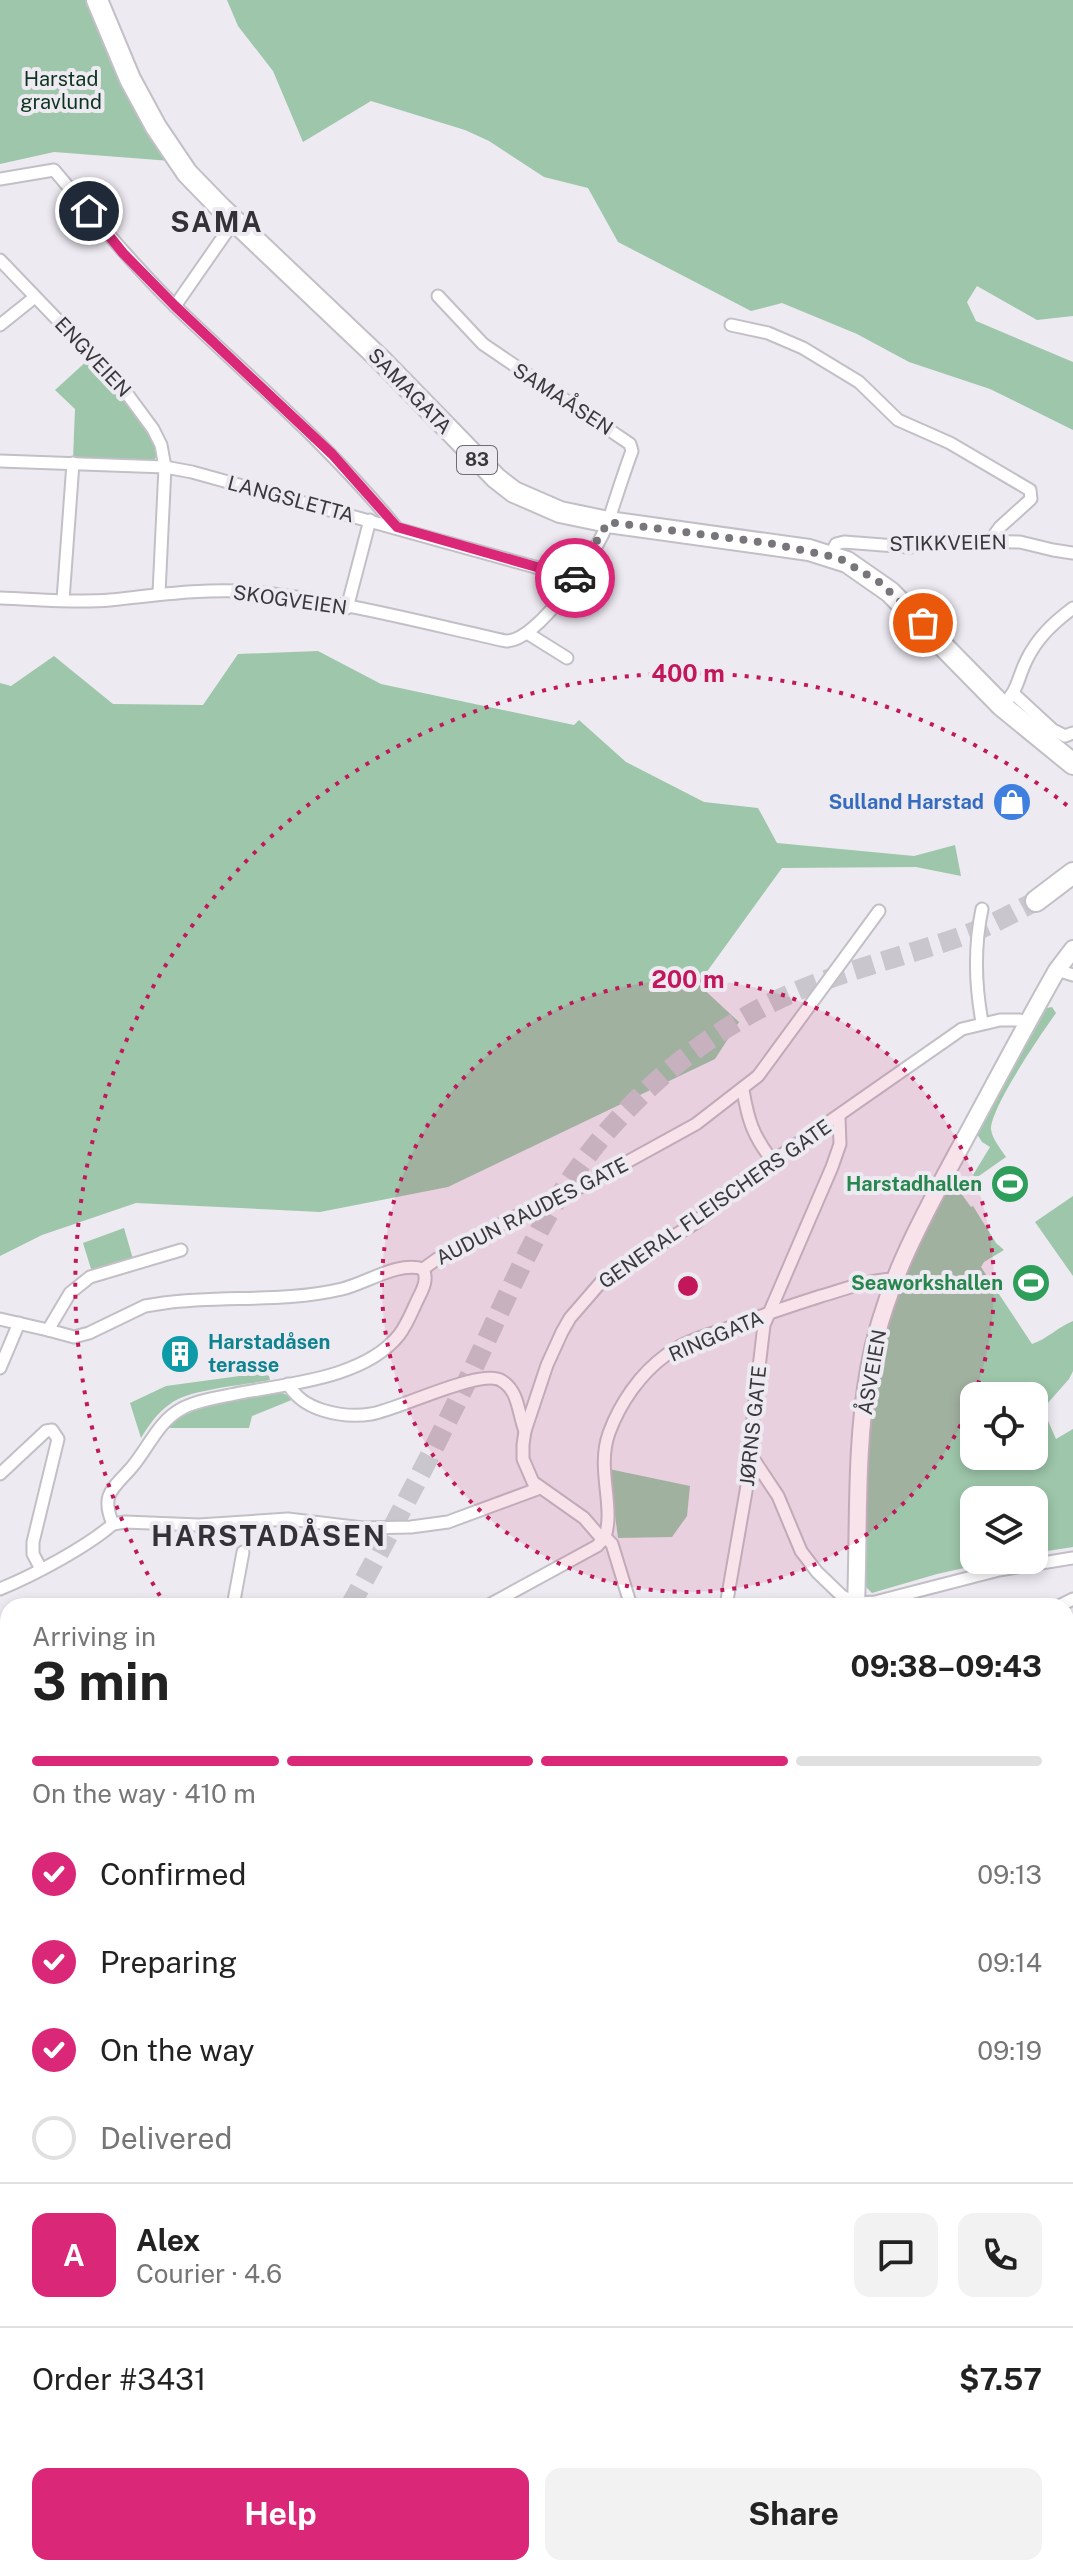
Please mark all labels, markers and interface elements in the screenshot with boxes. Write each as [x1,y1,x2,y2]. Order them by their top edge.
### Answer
park label: Harstad gravlund [20,67,102,114]
pin [55,177,123,245]
icon: home [67,189,111,233]
district label: SAMA [170,205,264,238]
street label: ENGVEIEN [50,312,136,402]
street label: SAMAGATA [363,343,457,439]
street label: SAMAÅSEN [509,356,619,440]
road number: 83 [457,446,497,474]
street label: LANGSLETTA [225,471,357,527]
street label: STIKKVEIEN [889,530,1007,556]
courier [535,538,615,618]
icon: car [553,556,597,600]
street label: SKOGVEIEN [231,580,349,620]
pin [889,589,957,657]
icon: bag [901,601,945,645]
text: 400 m [651,659,725,687]
shop icon: Sulland Harstad [991,781,1033,823]
place label: Sulland Harstad [828,790,984,814]
text: 200 m [651,965,725,993]
street label: GENERAL FLEISCHERS GATE [594,1114,836,1294]
street label: AUDUN RAUDES GATE [432,1152,632,1270]
sports icon: Harstadhallen [989,1163,1031,1205]
place label: Harstadhallen [846,1172,982,1196]
sports icon: Seaworkshallen [1010,1262,1052,1304]
place label: Seaworkshallen [851,1271,1003,1295]
centre of rings [674,1272,702,1300]
street label: RINGGATA [665,1305,767,1367]
street label: ÅSVEIEN [851,1327,891,1417]
place label: Harstadåsen terasse [208,1330,330,1377]
building icon: Harstadåsen terasse [159,1333,201,1375]
street label: JØRNS GATE [735,1365,771,1487]
map controls [960,1382,1048,1574]
button: locate [960,1382,1048,1470]
button: layers [960,1486,1048,1574]
district label: HARSTADÅSEN [151,1518,387,1552]
text: Arriving in [32,1621,156,1652]
text: 09:38–09:43 [851,1648,1042,1684]
text: 3 min [32,1651,170,1712]
text: On the way · 410 m [32,1778,256,1809]
icon: check [32,1852,76,1896]
text: Confirmed [100,1856,246,1892]
text: 09:13 [977,1859,1042,1890]
icon: check [32,1940,76,1984]
text: Preparing [100,1944,237,1980]
text: 09:14 [977,1947,1042,1978]
icon: check [32,2028,76,2072]
text: On the way [100,2032,254,2068]
text: 09:19 [977,2035,1042,2066]
text: Delivered [100,2120,232,2156]
button: chat [854,2213,938,2297]
button: phone [958,2213,1042,2297]
text: Alex [136,2222,200,2258]
text: A [63,2237,85,2273]
text: Courier · 4.6 [136,2258,282,2289]
text: Order #3431 [32,2361,206,2397]
text: $7.57 [959,2361,1042,2397]
button: Help [32,2468,529,2560]
button: Share [545,2468,1042,2560]

